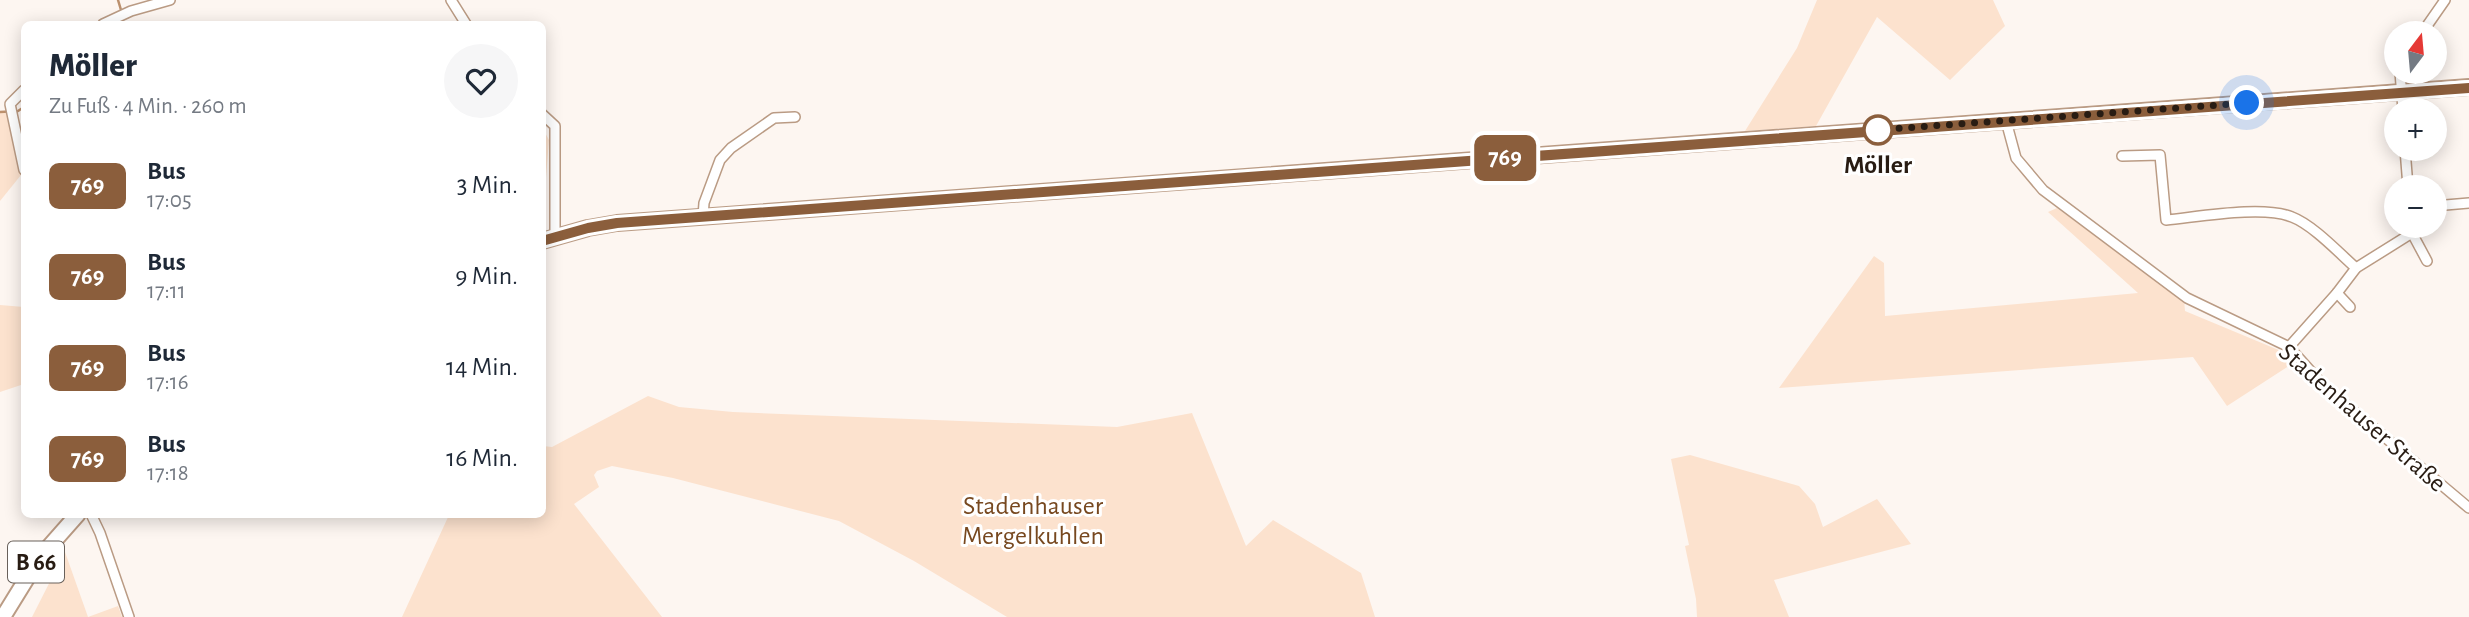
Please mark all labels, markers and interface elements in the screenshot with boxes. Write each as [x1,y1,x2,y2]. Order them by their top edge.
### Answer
north arrow [2384,21,2446,84]
map controls [2384,21,2447,238]
button: heart [444,44,518,118]
text: Möller [49,50,137,83]
your location [2229,85,2264,120]
text: Zu Fuß · 4 Min. · 260 m [49,95,247,118]
button: + [2384,98,2447,161]
marker: Möller [1863,115,1893,145]
line badge: 769 [1465,135,1545,181]
text: 769 [1488,146,1522,170]
place label: Möller [1844,152,1912,178]
text: Bus [147,158,186,184]
text: 3 Min. [457,172,518,198]
text: 769 [71,174,104,198]
button: − [2384,175,2447,238]
text: 17:05 [147,189,192,212]
text: Bus [147,249,186,275]
text: 9 Min. [455,263,518,289]
text: 769 [71,265,104,289]
text: 17:11 [147,280,186,303]
street label: Stadenhauser Straße [2274,339,2451,497]
text: Bus [147,340,186,366]
text: 14 Min. [446,354,518,380]
text: 769 [71,356,104,380]
text: 17:16 [147,371,189,394]
text: Bus [147,431,186,457]
text: 16 Min. [446,445,518,471]
text: 769 [71,447,104,471]
text: 17:18 [147,462,189,485]
park label: Stadenhauser Mergelkuhlen [962,493,1104,549]
road number: B 66 [8,542,64,582]

